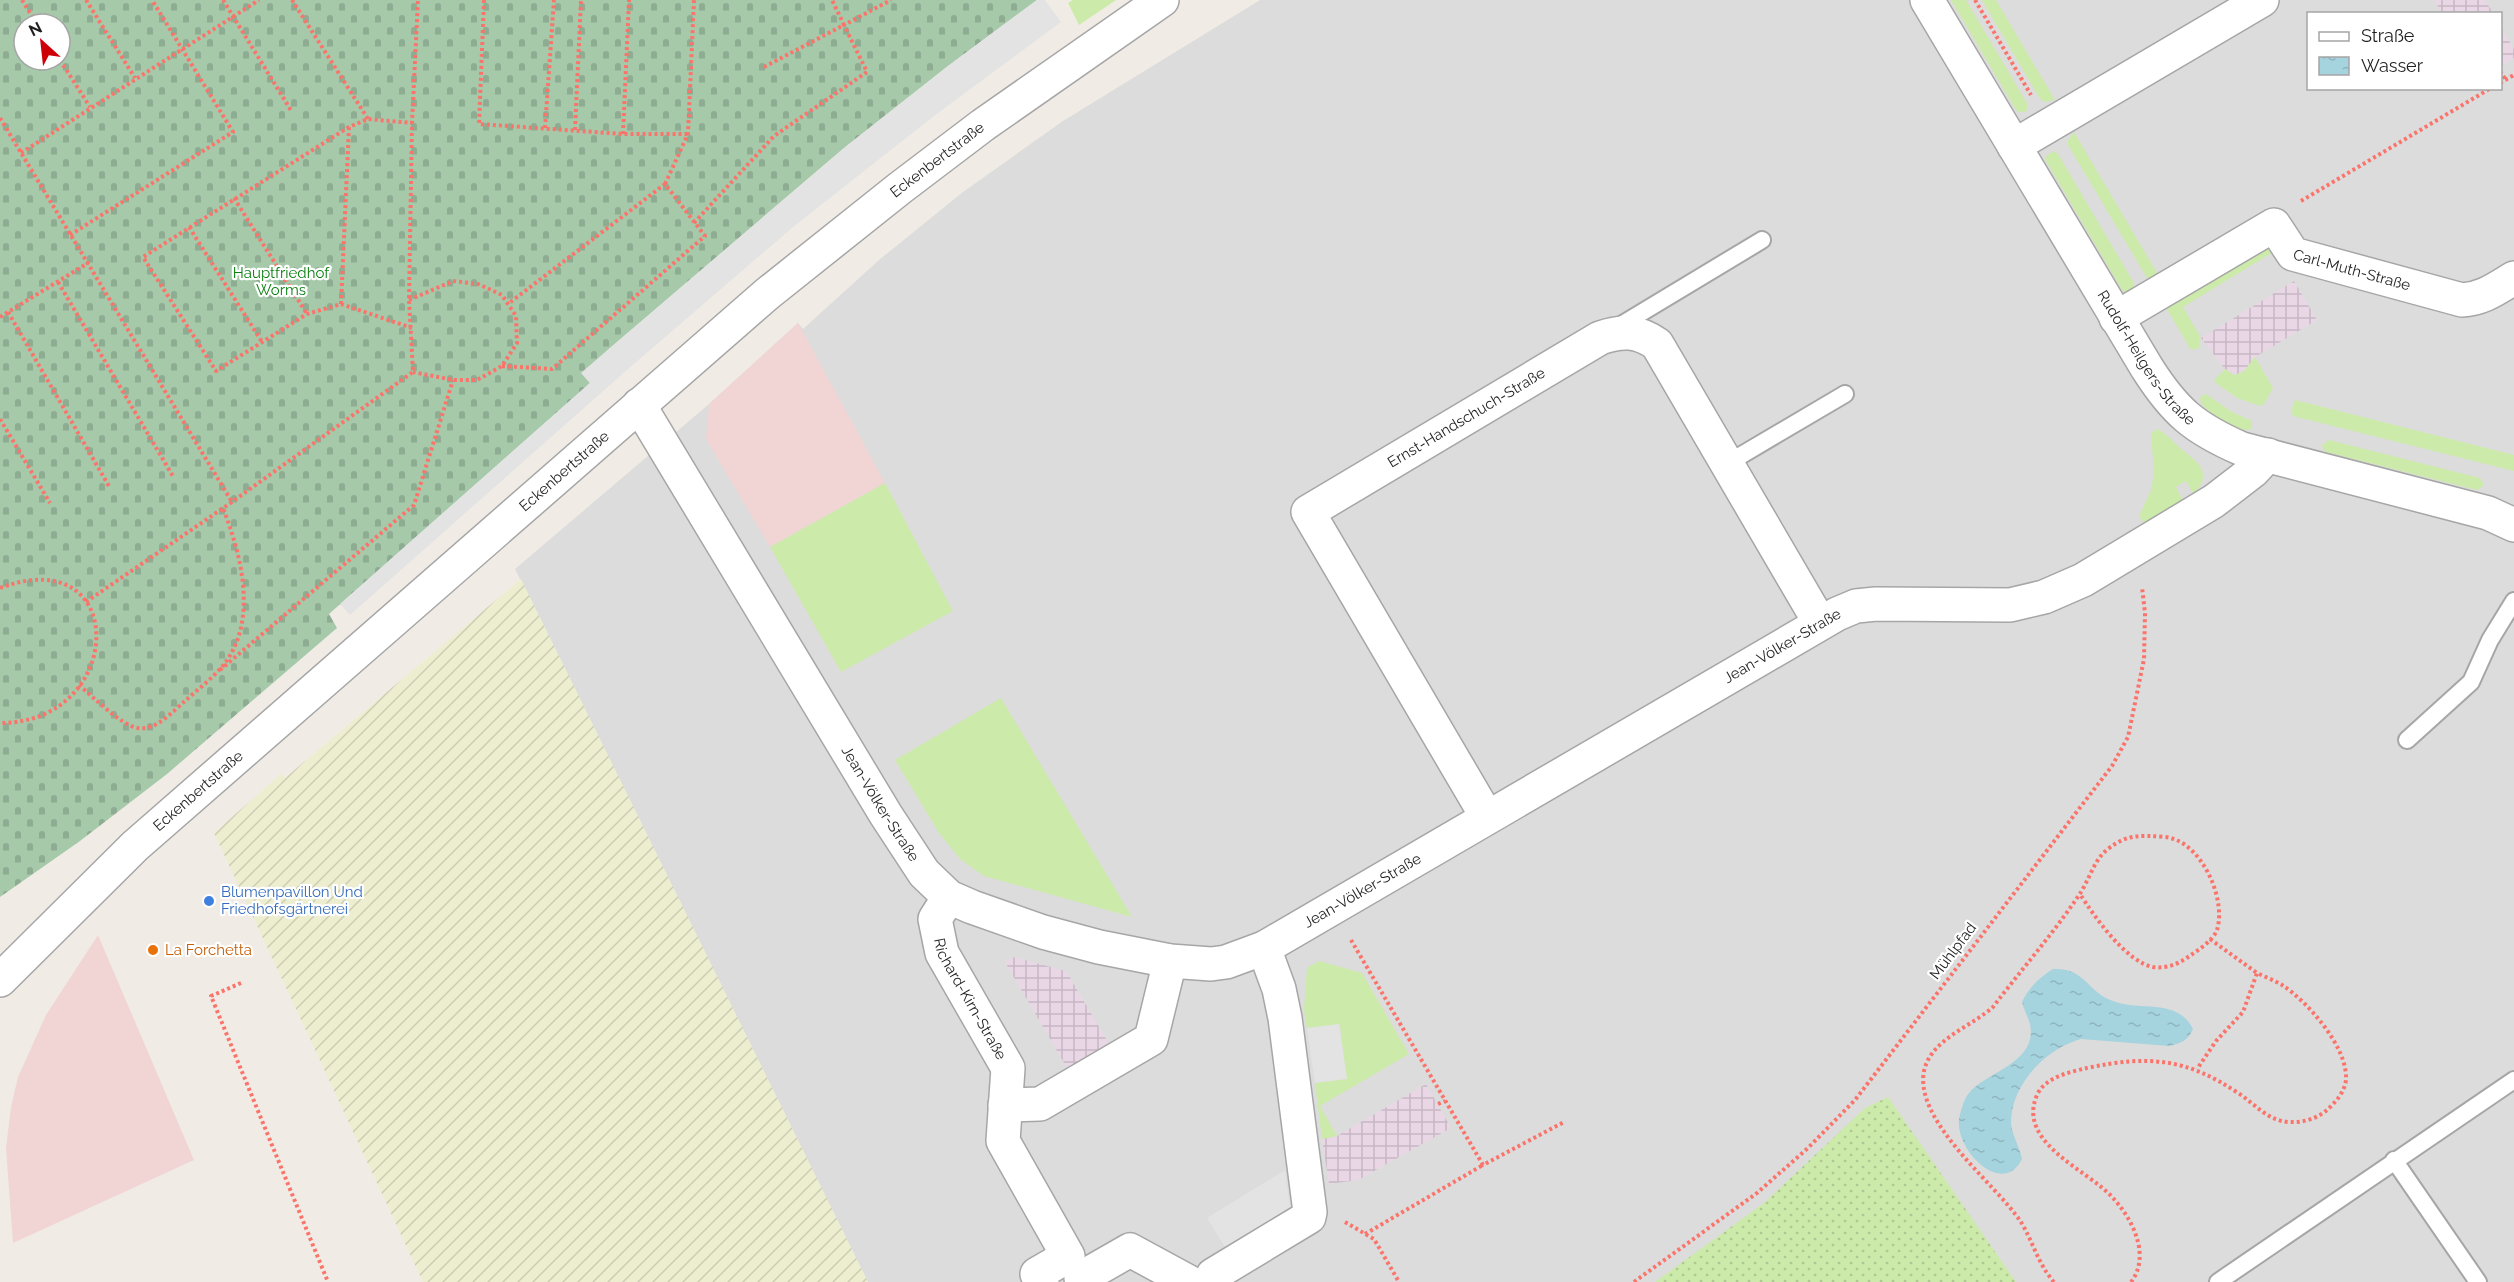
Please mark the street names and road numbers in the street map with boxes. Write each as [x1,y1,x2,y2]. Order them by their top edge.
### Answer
street label: Eckenbertstraße [886,118,988,201]
street label: Carl-Muth-Straße [2291,245,2413,295]
street label: Rudolf-Heilgers-Straße [2094,287,2199,429]
street label: Ernst-Handschuch-Straße [1384,364,1548,471]
street label: Eckenbertstraße [516,427,613,515]
street label: Jean-Völker-Straße [1720,605,1844,687]
street label: Jean-Völker-Straße [838,743,923,865]
street label: Eckenbertstraße [149,747,247,835]
street label: Jean-Völker-Straße [1301,849,1424,932]
street label: Mühlpfad [1926,919,1980,983]
street label: Richard-Kirn-Straße [930,936,1010,1063]

